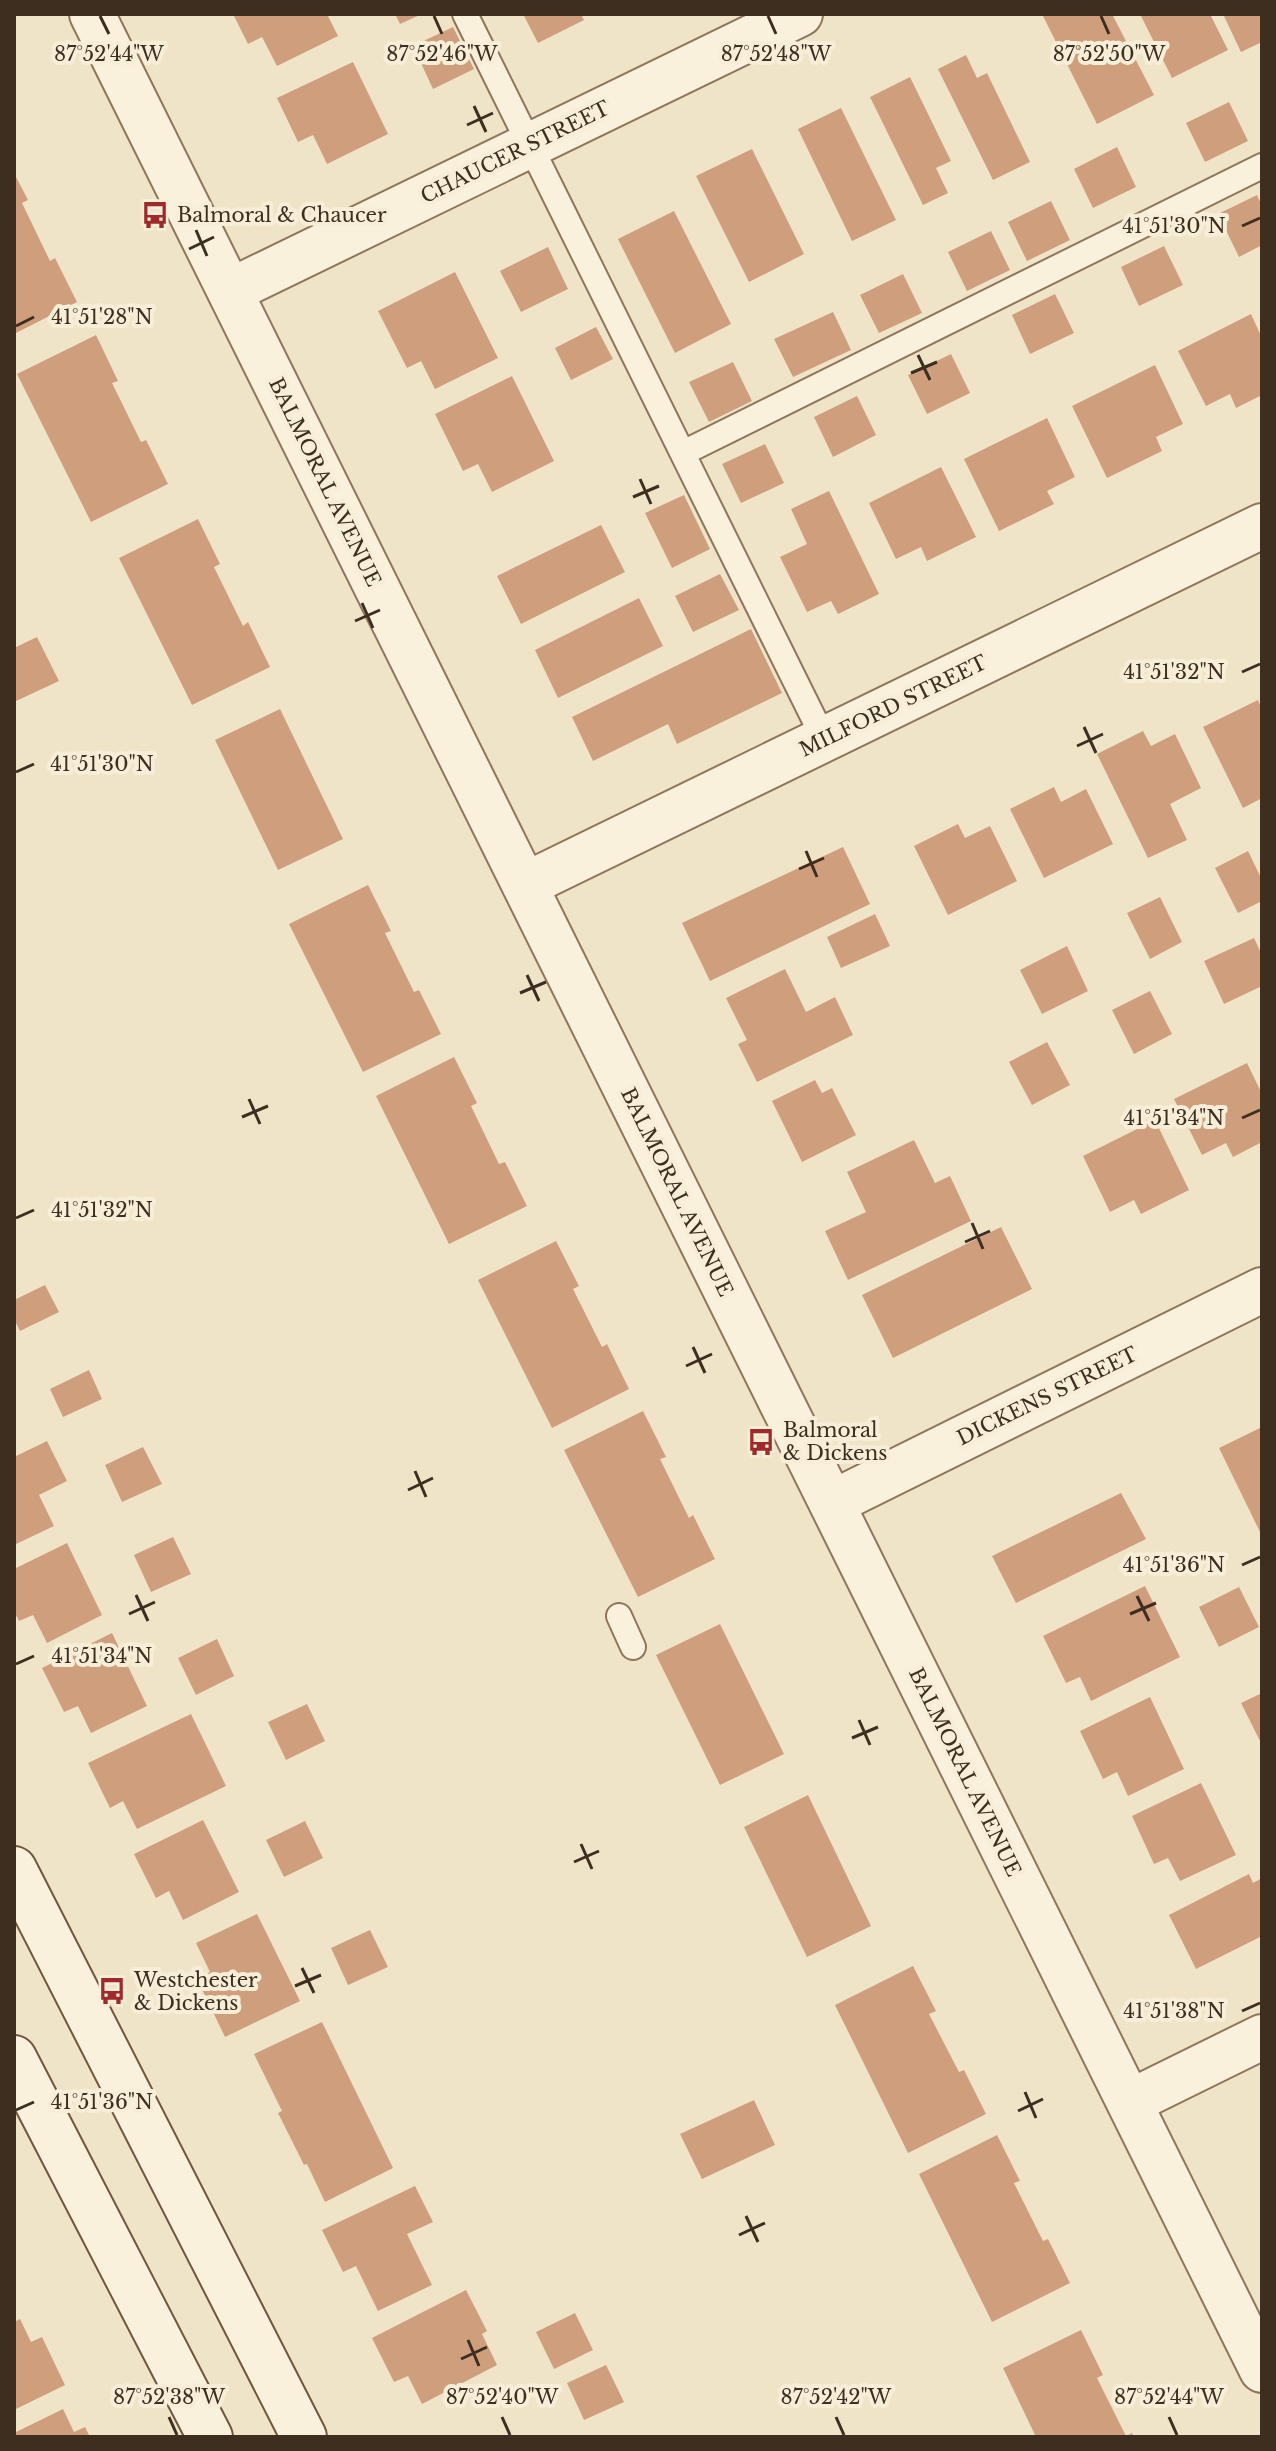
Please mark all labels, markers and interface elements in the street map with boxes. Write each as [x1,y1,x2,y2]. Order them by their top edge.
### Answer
text: 87°52'44"W [54,42,164,66]
text: 87°52'46"W [386,42,498,66]
text: 87°52'48"W [721,42,832,66]
text: 87°52'50"W [1053,42,1166,66]
street label: CHAUCER STREET [417,96,613,208]
bus stop icon: Balmoral & Chaucer [140,200,170,230]
place label: Balmoral & Chaucer [177,203,387,227]
text: 41°51'30"N [1122,214,1226,238]
text: 41°51'28"N [51,305,153,329]
street label: BALMORAL AVENUE [264,374,386,590]
street label: MILFORD STREET [795,650,991,762]
text: 41°51'32"N [1123,660,1225,684]
text: 41°51'30"N [50,752,154,776]
street label: BALMORAL AVENUE [616,1084,738,1300]
text: 41°51'34"N [1124,1106,1224,1130]
text: 41°51'32"N [51,1198,153,1222]
street label: DICKENS STREET [953,1342,1141,1450]
place label: Balmoral & Dickens [783,1418,887,1465]
bus stop icon: Balmoral & Dickens [746,1427,776,1457]
text: 41°51'36"N [1123,1553,1225,1577]
text: 41°51'34"N [52,1644,152,1668]
street label: BALMORAL AVENUE [904,1664,1026,1880]
place label: Westchester & Dickens [133,1968,258,2015]
bus stop icon: Westchester & Dickens [97,1976,127,2006]
text: 41°51'38"N [1123,1999,1225,2023]
text: 41°51'36"N [51,2090,153,2114]
text: 87°52'38"W [113,2385,225,2409]
text: 87°52'40"W [446,2385,559,2409]
text: 87°52'42"W [781,2385,892,2409]
text: 87°52'44"W [1114,2385,1224,2409]

